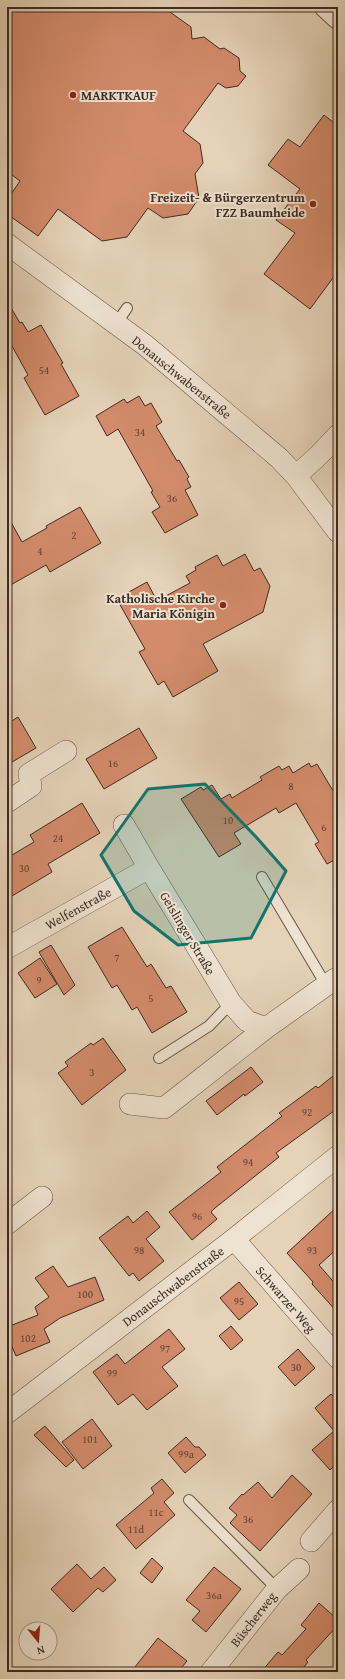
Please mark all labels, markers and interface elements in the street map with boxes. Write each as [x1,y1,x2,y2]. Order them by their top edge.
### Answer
place label: MARKTKAUF [81,86,156,105]
marker: MARKTKAUF [68,90,78,100]
place label: Freizeit- & Bürgerzentrum FZZ Baumheide [151,188,306,222]
marker: Freizeit- & Bürgerzentrum FZZ Baumheide [308,199,318,209]
street label: Donauschwabenstraße [128,331,236,424]
house number: 54 [39,362,49,378]
house number: 34 [135,424,145,440]
house number: 36 [167,490,177,506]
house number: 2 [71,527,77,543]
house number: 4 [37,543,43,559]
place label: Katholische Kirche Maria Königin [106,589,215,623]
marker: Katholische Kirche Maria Königin [218,600,228,610]
house number: 16 [108,755,118,771]
house number: 8 [288,778,294,794]
house number: 10 [223,812,233,828]
house number: 6 [321,819,327,835]
house number: 24 [53,830,63,846]
house number: 30 [19,860,29,876]
street label: Welfenstraße [42,883,115,934]
street label: Geislinger Straße [155,888,220,978]
house number: 7 [114,949,120,965]
house number: 9 [36,972,42,988]
house number: 5 [148,990,154,1006]
house number: 3 [89,1064,95,1080]
house number: 92 [302,1104,312,1120]
house number: 94 [243,1154,253,1170]
house number: 96 [192,1208,202,1224]
street label: Donauschwabenstraße [118,1242,228,1331]
house number: 98 [134,1242,144,1258]
house number: 93 [307,1242,317,1258]
street label: Schwarzer Weg [251,1262,320,1337]
house number: 100 [77,1286,93,1302]
house number: 95 [234,1293,244,1309]
house number: 102 [20,1330,36,1346]
house number: 97 [160,1340,170,1356]
house number: 30 [291,1359,301,1375]
house number: 99 [107,1365,117,1381]
house number: 101 [82,1431,98,1447]
house number: 99a [178,1446,195,1462]
house number: 11c [148,1504,164,1520]
house number: 36 [243,1511,253,1527]
house number: 11d [128,1521,144,1537]
house number: 36a [206,1587,223,1603]
street label: Büscherweg [226,1587,281,1651]
north arrow [18,1621,58,1661]
text: N [34,1642,47,1659]

